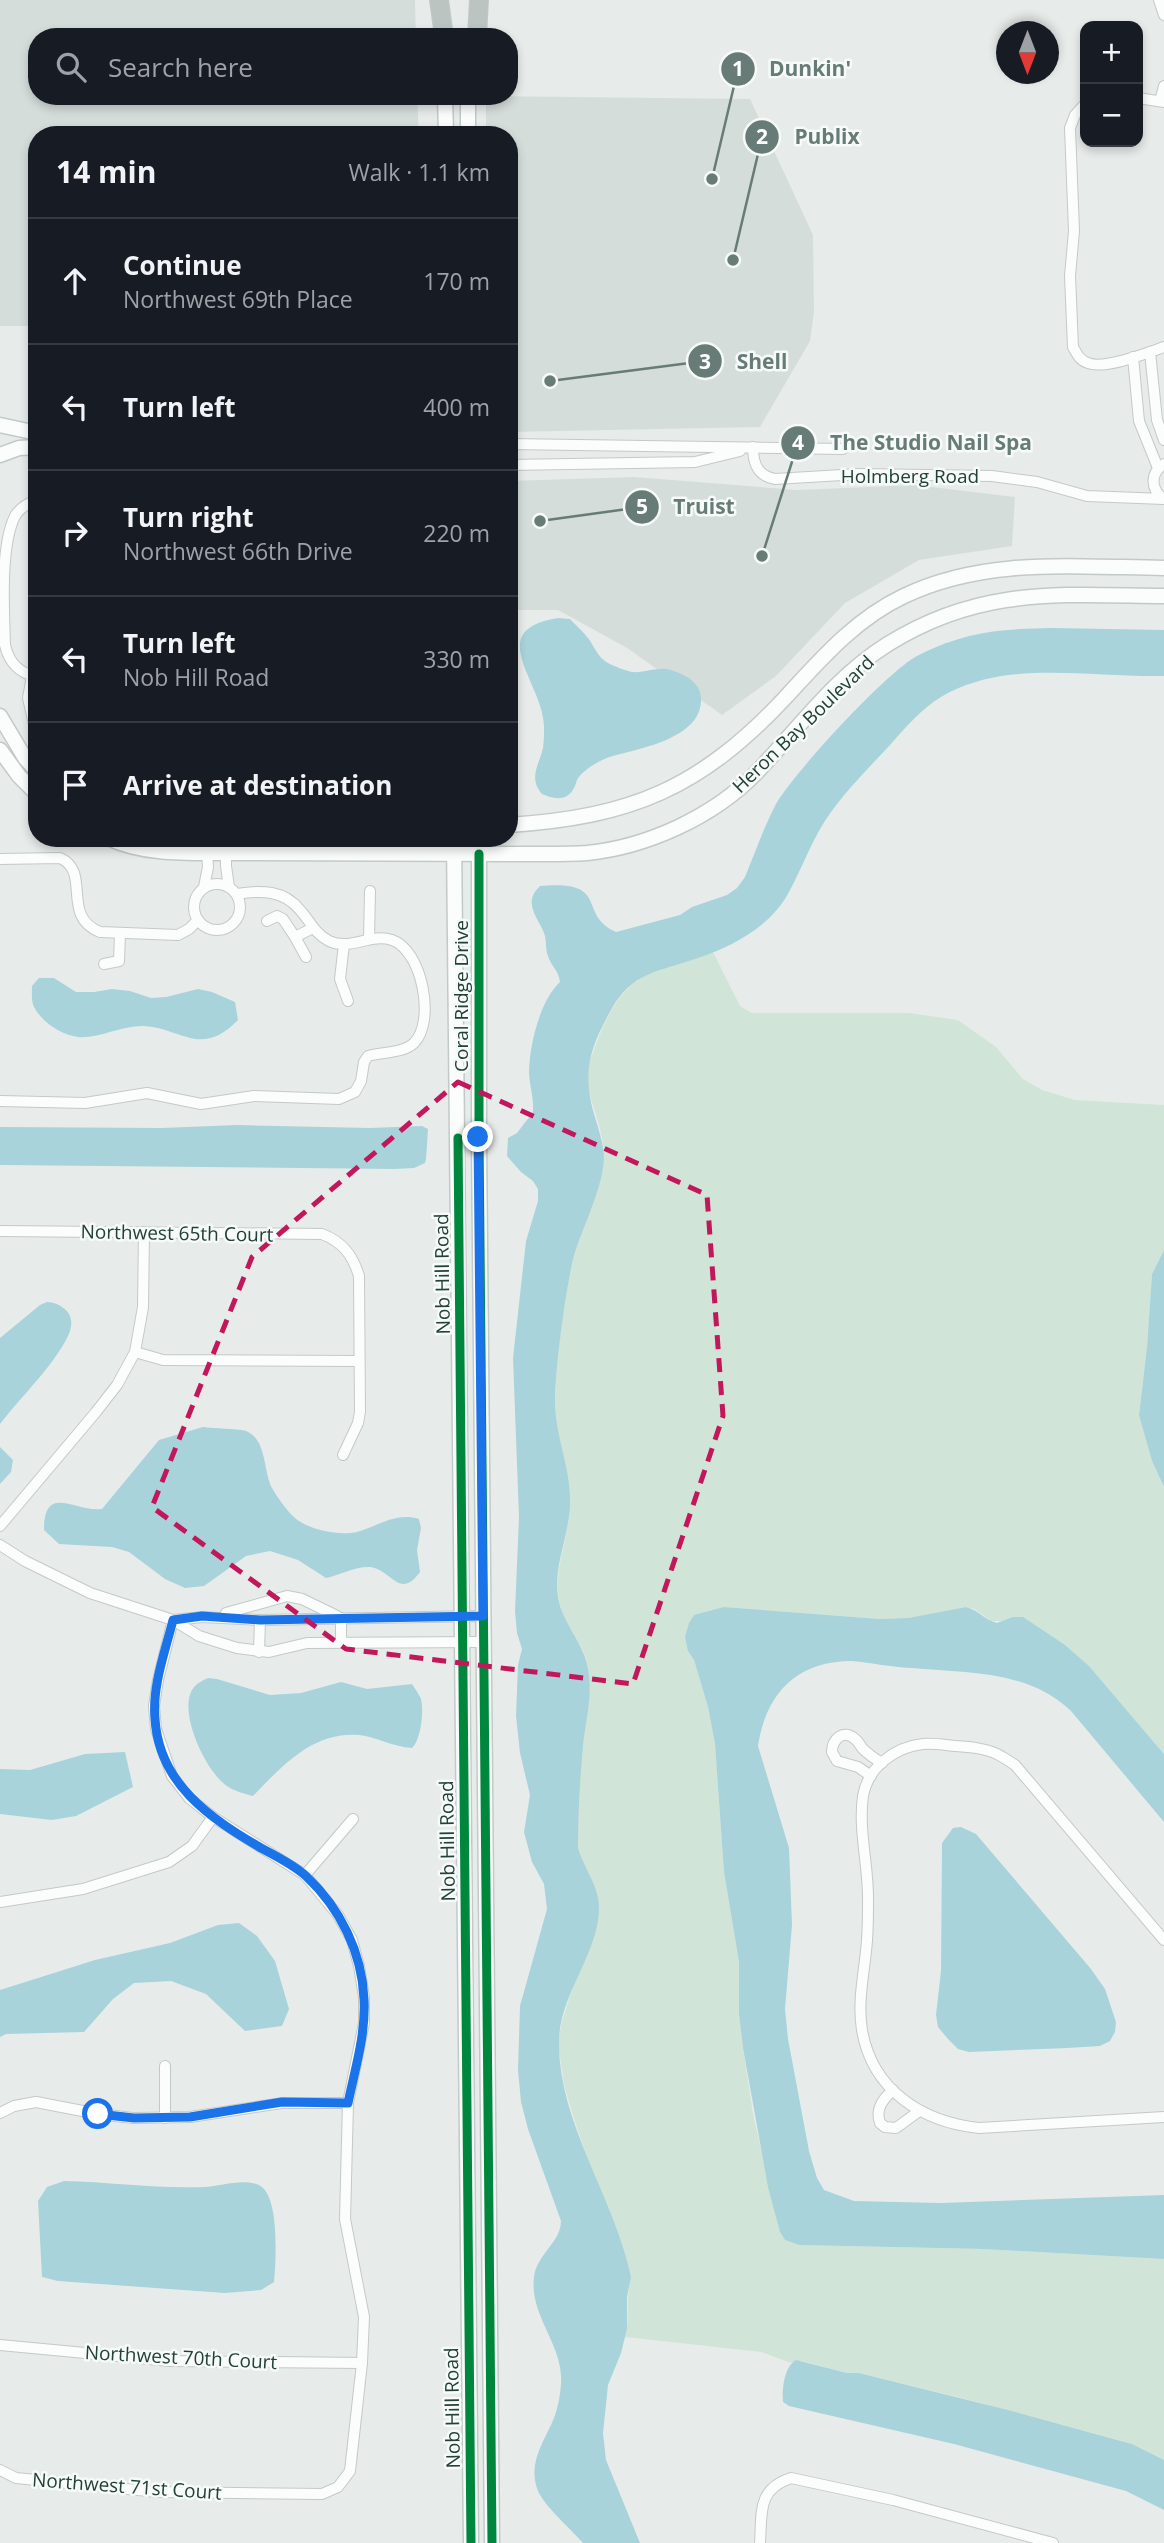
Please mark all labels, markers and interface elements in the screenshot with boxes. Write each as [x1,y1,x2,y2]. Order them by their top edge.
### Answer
north arrow [996,21,1059,84]
map controls [1080,21,1143,147]
button: + [1080,21,1143,84]
search box [28,28,518,105]
icon: search [52,48,90,86]
callout: Dunkin' [720,48,865,90]
text: Search here [108,49,253,85]
text: 1 [732,54,744,82]
text: Dunkin' [769,54,851,82]
button: − [1080,84,1143,147]
callout: Publix [745,116,873,158]
text: 2 [756,122,768,150]
text: Publix [794,122,860,150]
text: 14 min [56,151,156,192]
text: Walk · 1.1 km [348,156,490,188]
text: Continue [123,247,242,283]
icon: ahead [56,262,94,300]
text: 170 m [423,265,490,297]
text: Northwest 69th Place [123,283,353,315]
callout: Shell [687,340,801,382]
text: 3 [699,347,711,375]
text: Shell [737,347,787,375]
icon: left [56,388,94,426]
text: Turn left [123,389,235,425]
text: 400 m [423,391,490,423]
callout: The Studio Nail Spa [781,422,1046,464]
text: 4 [792,428,804,456]
text: The Studio Nail Spa [830,428,1032,456]
street label: Holmberg Road [841,463,979,489]
callout: Truist [625,486,749,528]
text: 5 [636,492,648,520]
text: Truist [673,492,735,520]
text: Turn right [123,499,254,535]
icon: right [56,514,94,552]
text: 220 m [423,517,490,549]
text: Northwest 66th Drive [123,535,353,567]
text: Turn left [123,625,235,661]
icon: left [56,640,94,678]
text: 330 m [423,643,490,675]
street label: Heron Bay Boulevard [726,649,880,799]
text: Nob Hill Road [123,661,269,693]
icon: arrive [56,766,94,804]
text: Arrive at destination [123,767,392,803]
street label: Coral Ridge Drive [448,920,474,1072]
route end [462,1121,493,1152]
street label: Nob Hill Road [428,1213,456,1335]
street label: Northwest 65th Court [80,1218,274,1248]
street label: Nob Hill Road [433,1780,461,1902]
route start [82,2098,113,2129]
street label: Northwest 70th Court [84,2339,278,2375]
street label: Nob Hill Road [438,2347,466,2469]
street label: Northwest 71st Court [31,2466,223,2506]

